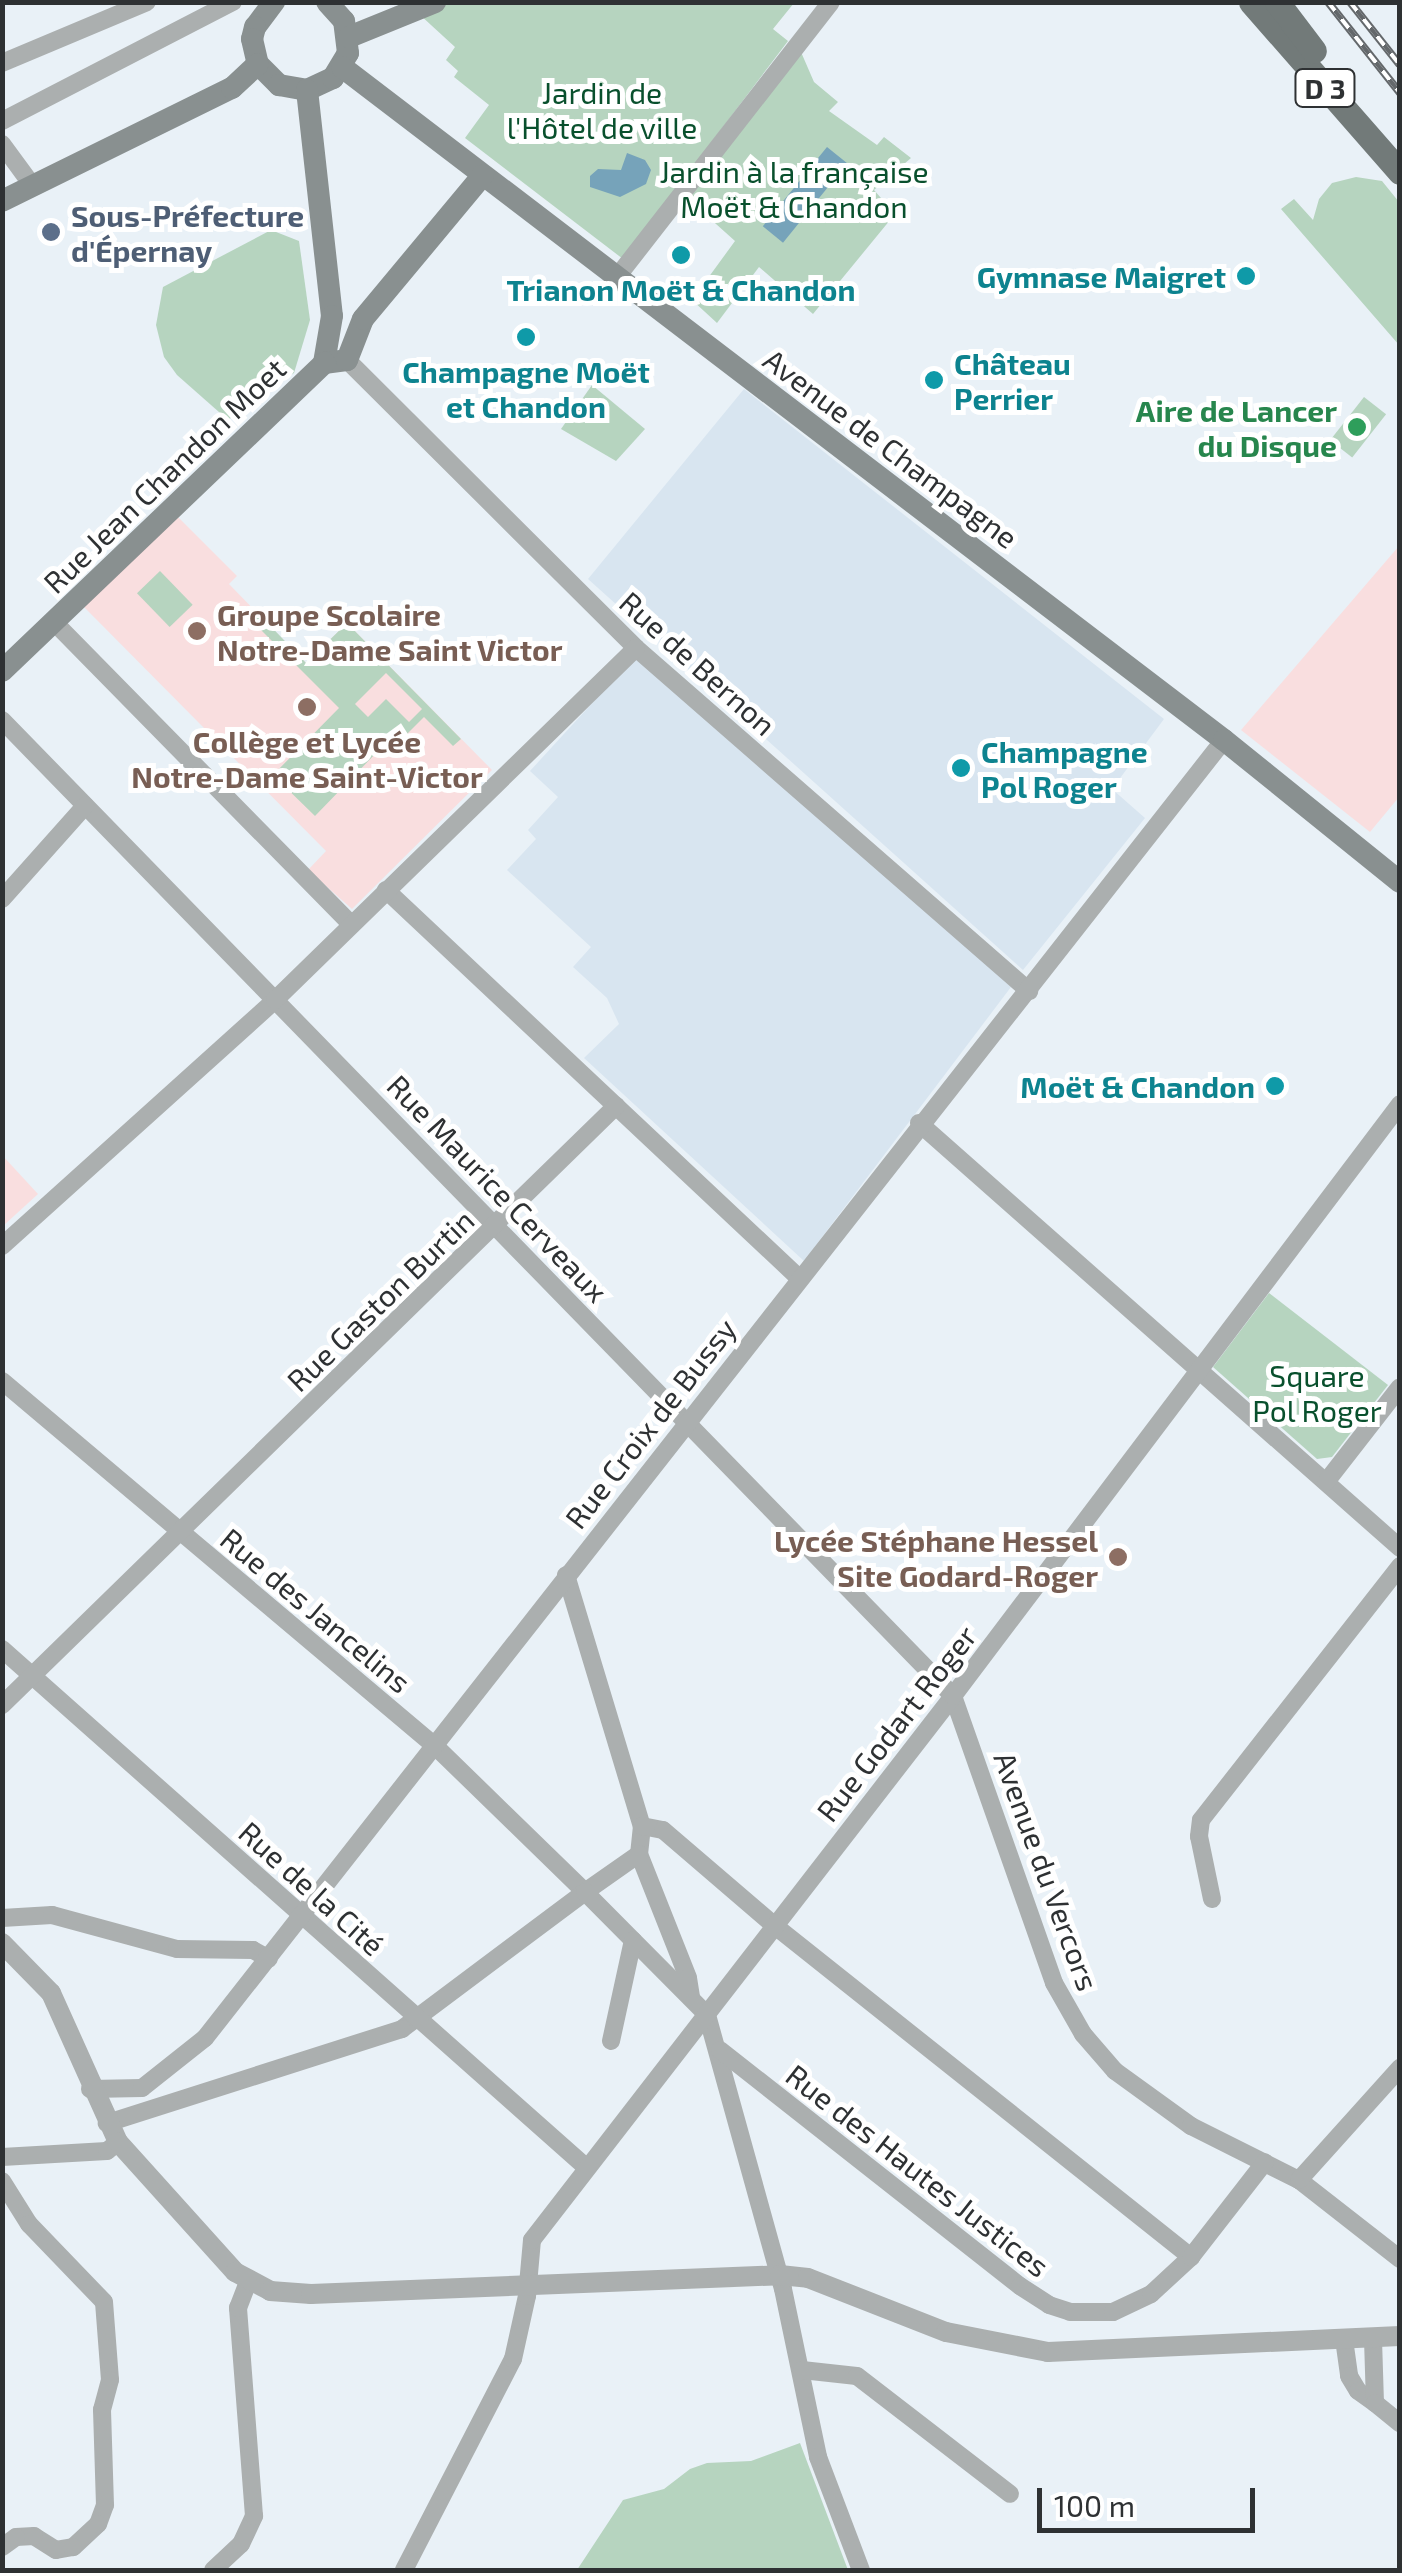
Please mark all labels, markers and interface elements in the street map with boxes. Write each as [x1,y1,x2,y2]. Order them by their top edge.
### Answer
road number: D 3 [1292,65,1358,111]
park label: Jardin de l'Hôtel de ville [506,74,698,144]
park label: Jardin à la française Moët & Chandon [659,153,929,224]
place label: Sous-Préfecture d'Épernay [71,197,304,268]
marker: Sous-Préfecture d'Épernay [40,221,62,243]
marker: Trianon Moët & Chandon [670,244,692,266]
place label: Gymnase Maigret [977,258,1226,294]
marker: Gymnase Maigret [1235,265,1257,287]
place label: Trianon Moët & Chandon [507,271,855,307]
marker: Champagne Moët et Chandon [515,326,537,348]
street label: Avenue de Champagne [757,341,1025,555]
place label: Château Perrier [954,345,1071,416]
street label: Rue Jean Chandon Moet [35,350,293,600]
place label: Champagne Moët et Chandon [402,353,650,424]
marker: Château Perrier [923,369,945,391]
place label: Aire de Lancer du Disque [1136,392,1337,462]
marker: Aire de Lancer du Disque [1346,416,1368,438]
street label: Rue de Bernon [613,584,783,742]
place label: Groupe Scolaire Notre-Dame Saint Victor [217,596,563,666]
marker: Groupe Scolaire Notre-Dame Saint Victor [186,620,208,642]
marker: Collège et Lycée Notre-Dame Saint-Victor [296,696,318,718]
place label: Collège et Lycée Notre-Dame Saint-Victor [131,723,483,794]
place label: Champagne Pol Roger [981,733,1148,804]
marker: Champagne Pol Roger [950,757,972,779]
street label: Rue Maurice Cerveaux [380,1067,616,1309]
place label: Moёt & Chandon [1020,1068,1255,1104]
marker: Moёt & Chandon [1264,1075,1286,1097]
street label: Rue Gaston Burtin [279,1202,481,1398]
street label: Rue Croix de Bussy [557,1311,743,1535]
park label: Square Pol Roger [1252,1357,1382,1428]
street label: Rue des Jancelins [214,1520,418,1700]
place label: Lycée Stéphane Hessel Site Godard-Roger [774,1522,1098,1592]
marker: Lycée Stéphane Hessel Site Godard-Roger [1107,1546,1129,1568]
street label: Rue Godart Roger [808,1618,984,1828]
street label: Avenue du Vercors [987,1747,1107,1995]
street label: Rue de la Cité [232,1814,392,1962]
street label: Rue des Hautes Justices [779,2056,1057,2284]
scale bar [1042,2468,1260,2530]
text: 100 m [1054,2487,1135,2523]

